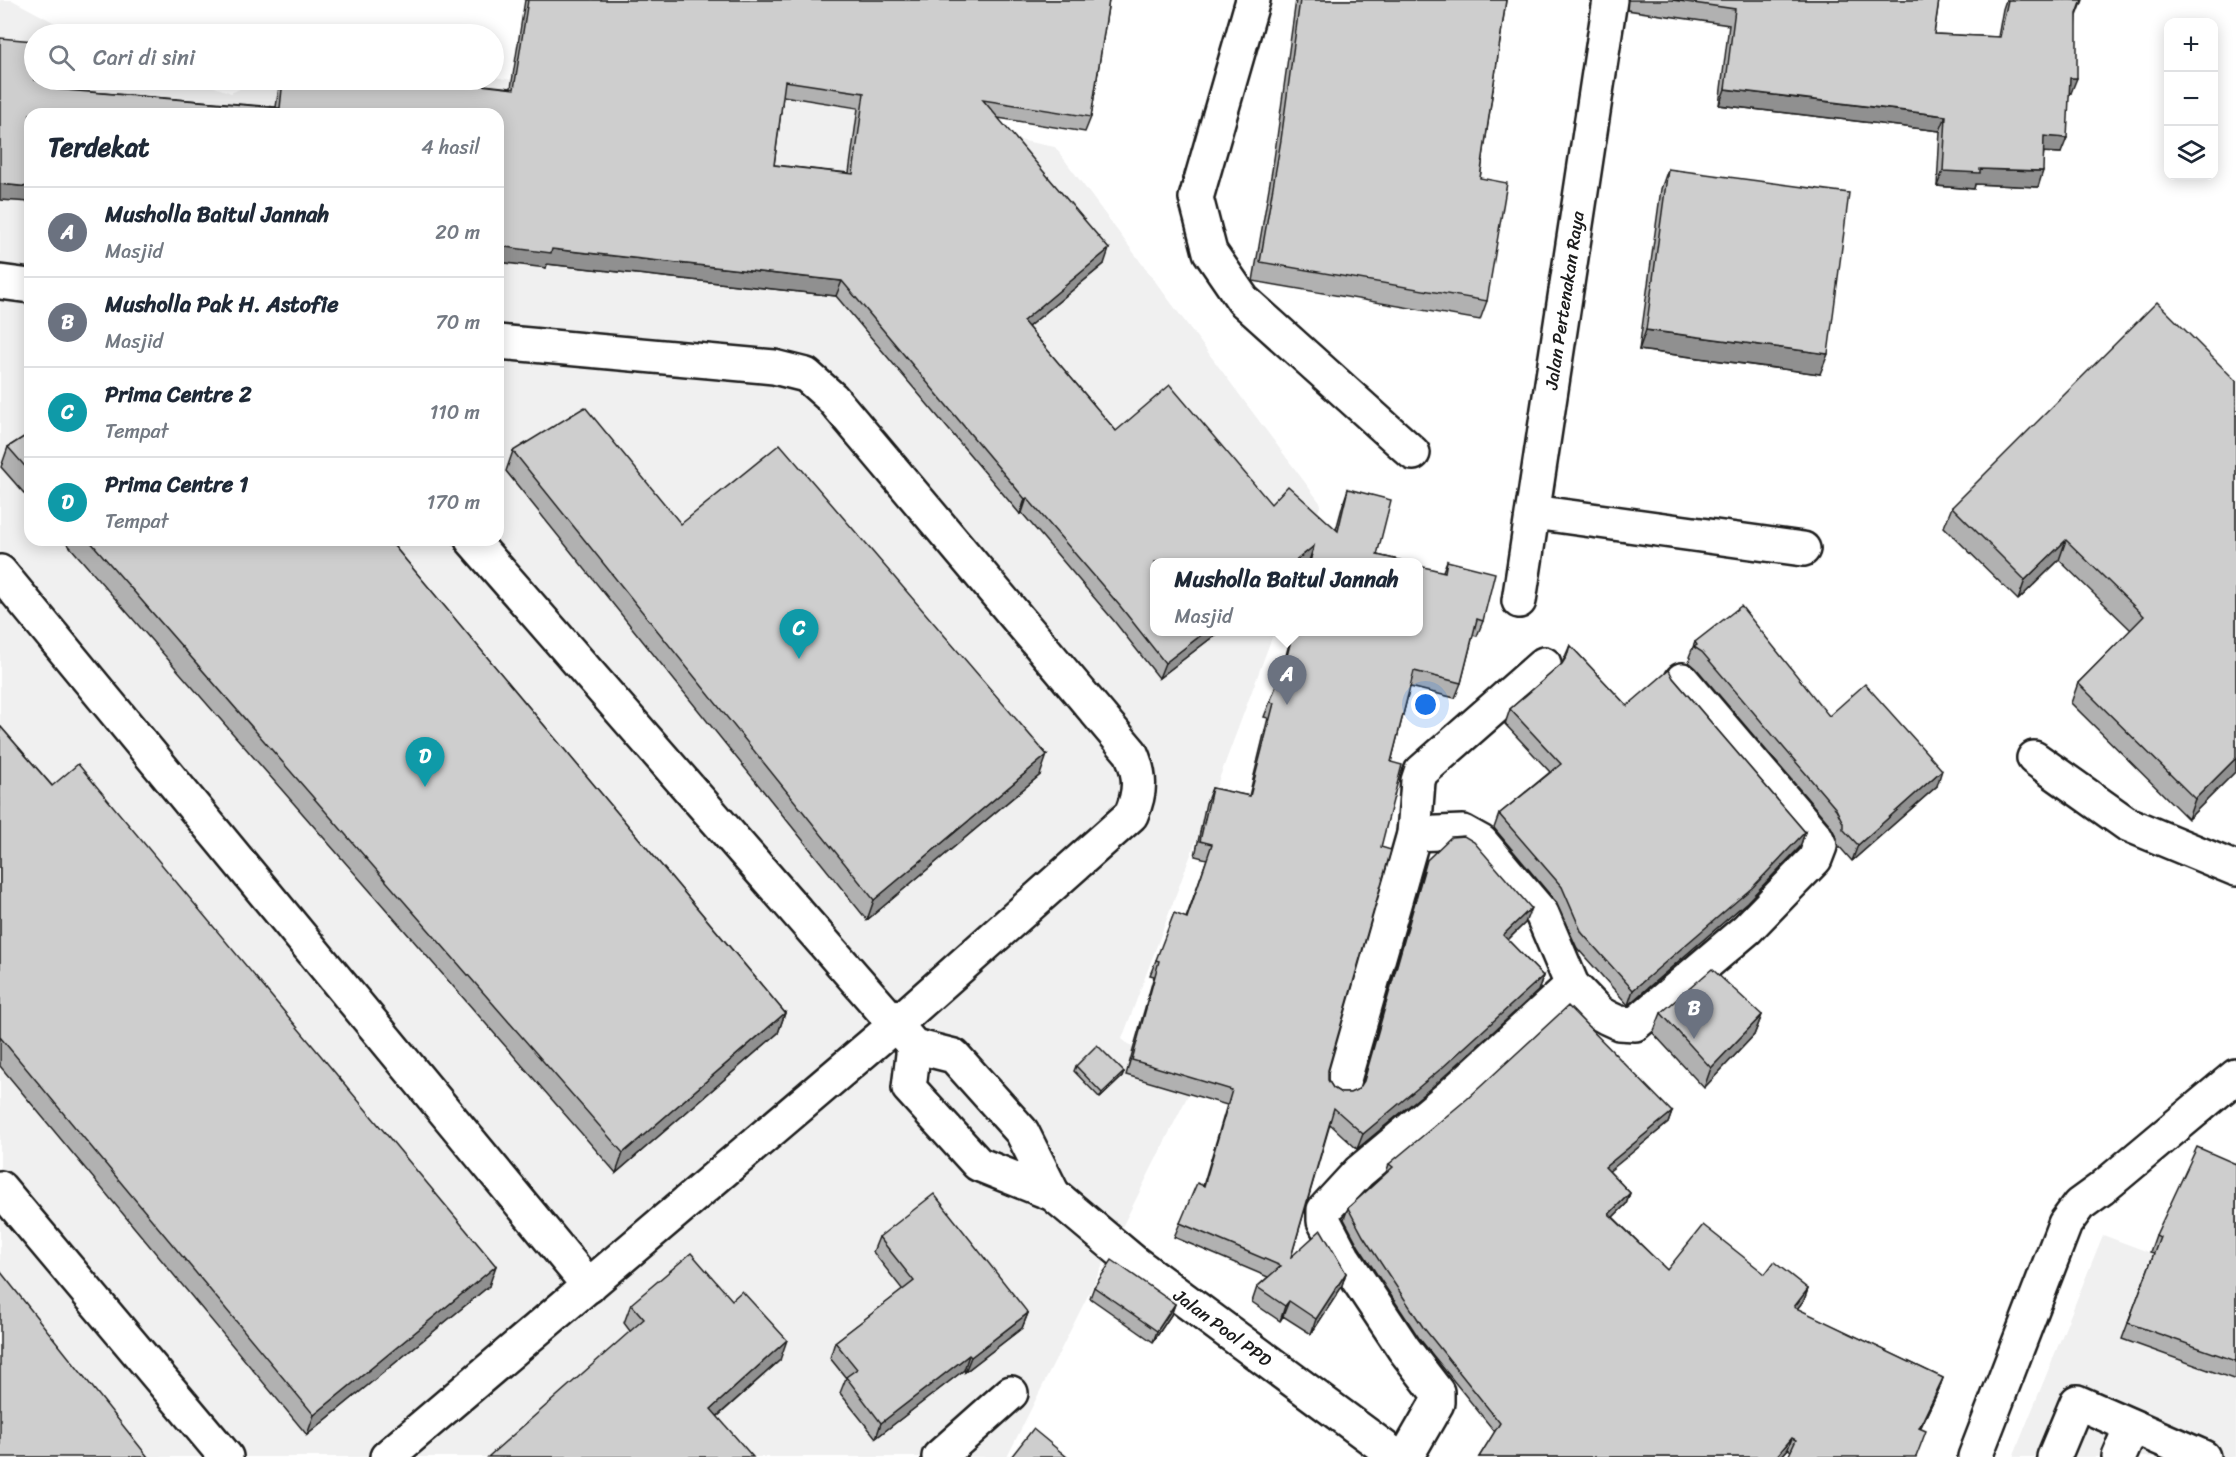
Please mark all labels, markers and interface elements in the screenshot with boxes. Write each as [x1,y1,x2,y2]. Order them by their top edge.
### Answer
map controls [2164,18,2218,180]
button: + [2164,18,2218,72]
search box [24,24,504,90]
text: Cari di sini [93,38,195,77]
icon: search [45,41,78,74]
button: − [2164,72,2218,126]
text: Terdekat [48,124,149,170]
button: layers [2164,126,2218,180]
text: 4 hasil [421,130,480,165]
text: Musholla Baitul Jannah [105,195,329,234]
street label: Jalan Pertenakan Raya [1535,208,1594,393]
text: A [61,215,74,250]
text: 20 m [435,215,480,250]
text: Masjid [105,234,163,269]
text: Musholla Pak H. Astofie [105,285,338,324]
text: B [61,305,74,340]
text: 70 m [435,305,480,340]
text: Masjid [105,324,163,359]
text: Prima Centre 2 [105,375,252,414]
text: C [61,395,74,430]
text: 110 m [430,395,480,430]
text: Tempat [105,414,169,449]
text: Prima Centre 1 [105,465,249,504]
text: D [62,485,73,520]
text: 170 m [427,485,480,520]
text: Tempat [105,504,169,539]
popup [1150,558,1423,636]
text: Musholla Baitul Jannah [1175,560,1398,599]
text: Masjid [1175,599,1233,634]
pin: C [780,610,818,659]
pin: A [1268,656,1306,705]
your location [1411,690,1440,719]
pin: D [406,738,444,787]
pin: B [1674,990,1714,1039]
street label: Jalan Pool PPD [1166,1280,1279,1376]

